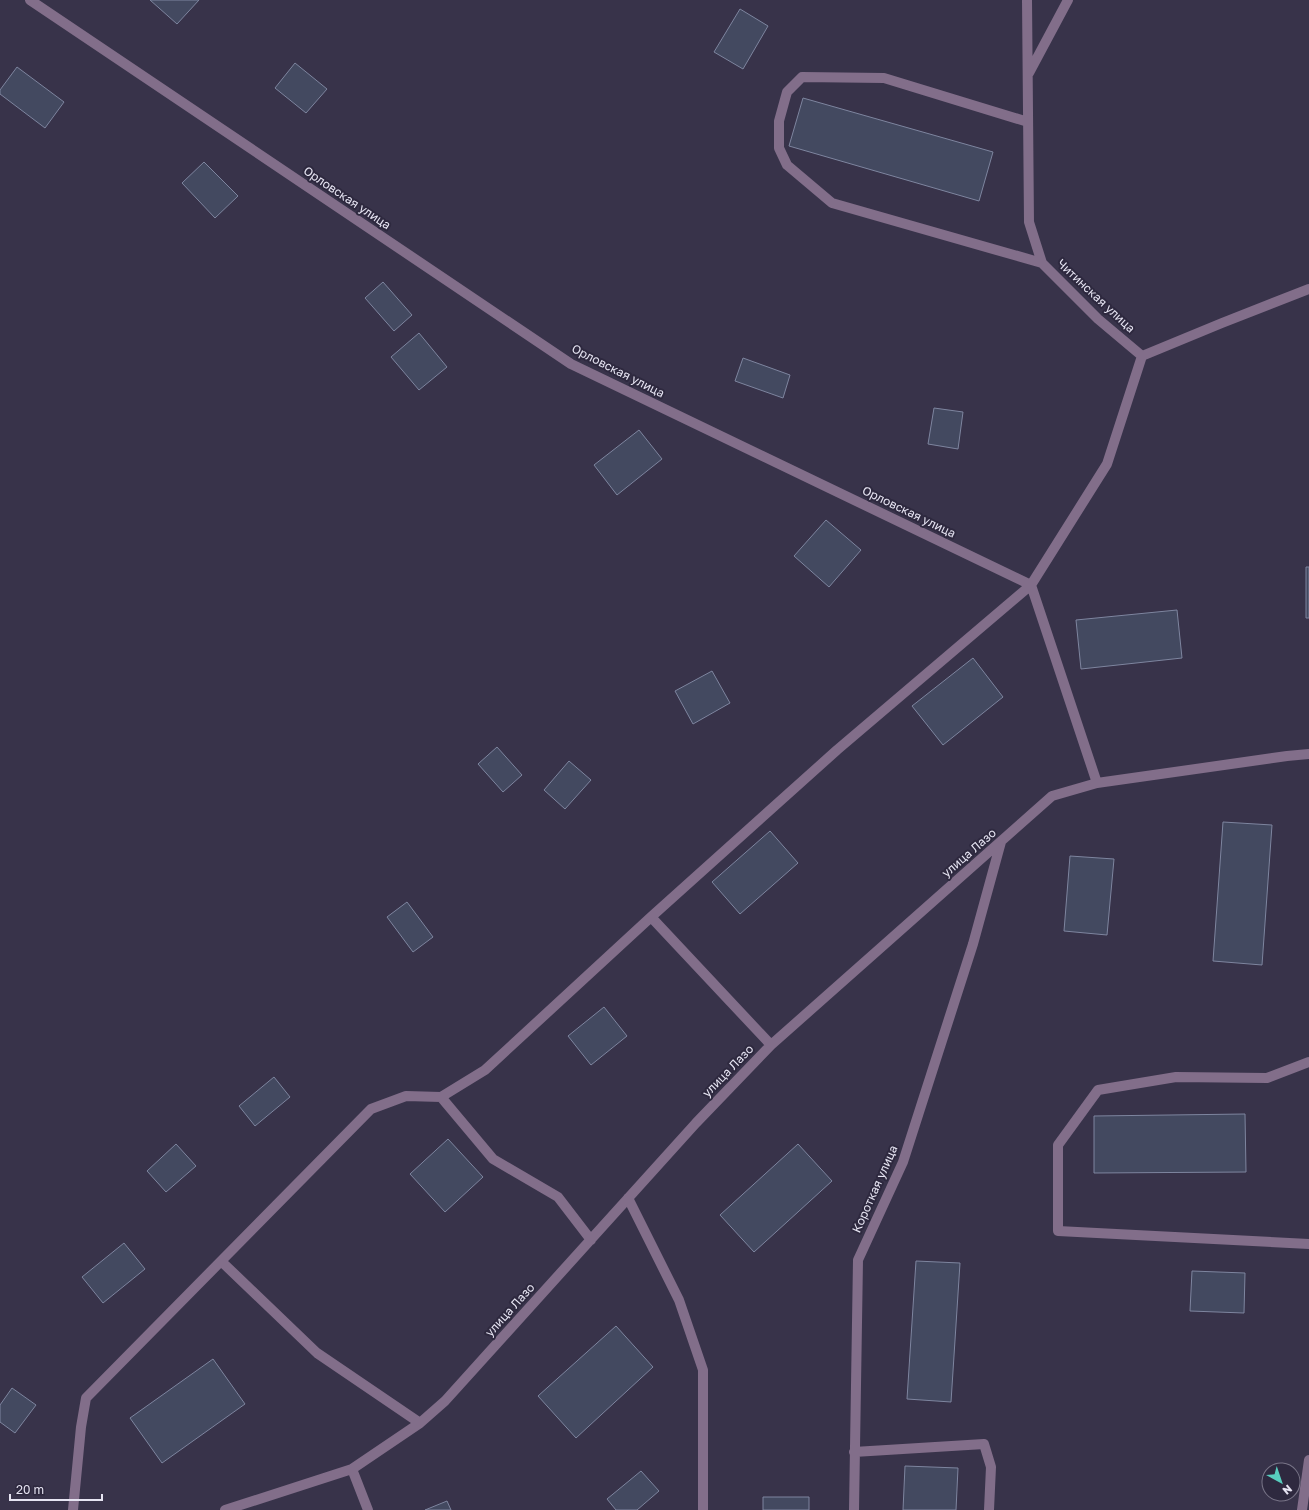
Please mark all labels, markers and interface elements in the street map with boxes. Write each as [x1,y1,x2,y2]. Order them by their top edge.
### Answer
street label: Орловская улица [301,163,394,232]
street label: Читинская улица [1054,256,1138,336]
street label: Орловская улица [569,341,667,400]
street label: Орловская улица [860,482,958,541]
street label: улица Лазо [938,825,999,880]
street label: улица Лазо [699,1041,756,1100]
street label: Короткая улица [849,1143,901,1235]
street label: улица Лазо [482,1280,538,1340]
north arrow [1261,1462,1301,1502]
scale bar [10,1476,102,1502]
text: 20 m [16,1482,44,1497]
text: N [1280,1482,1295,1498]

